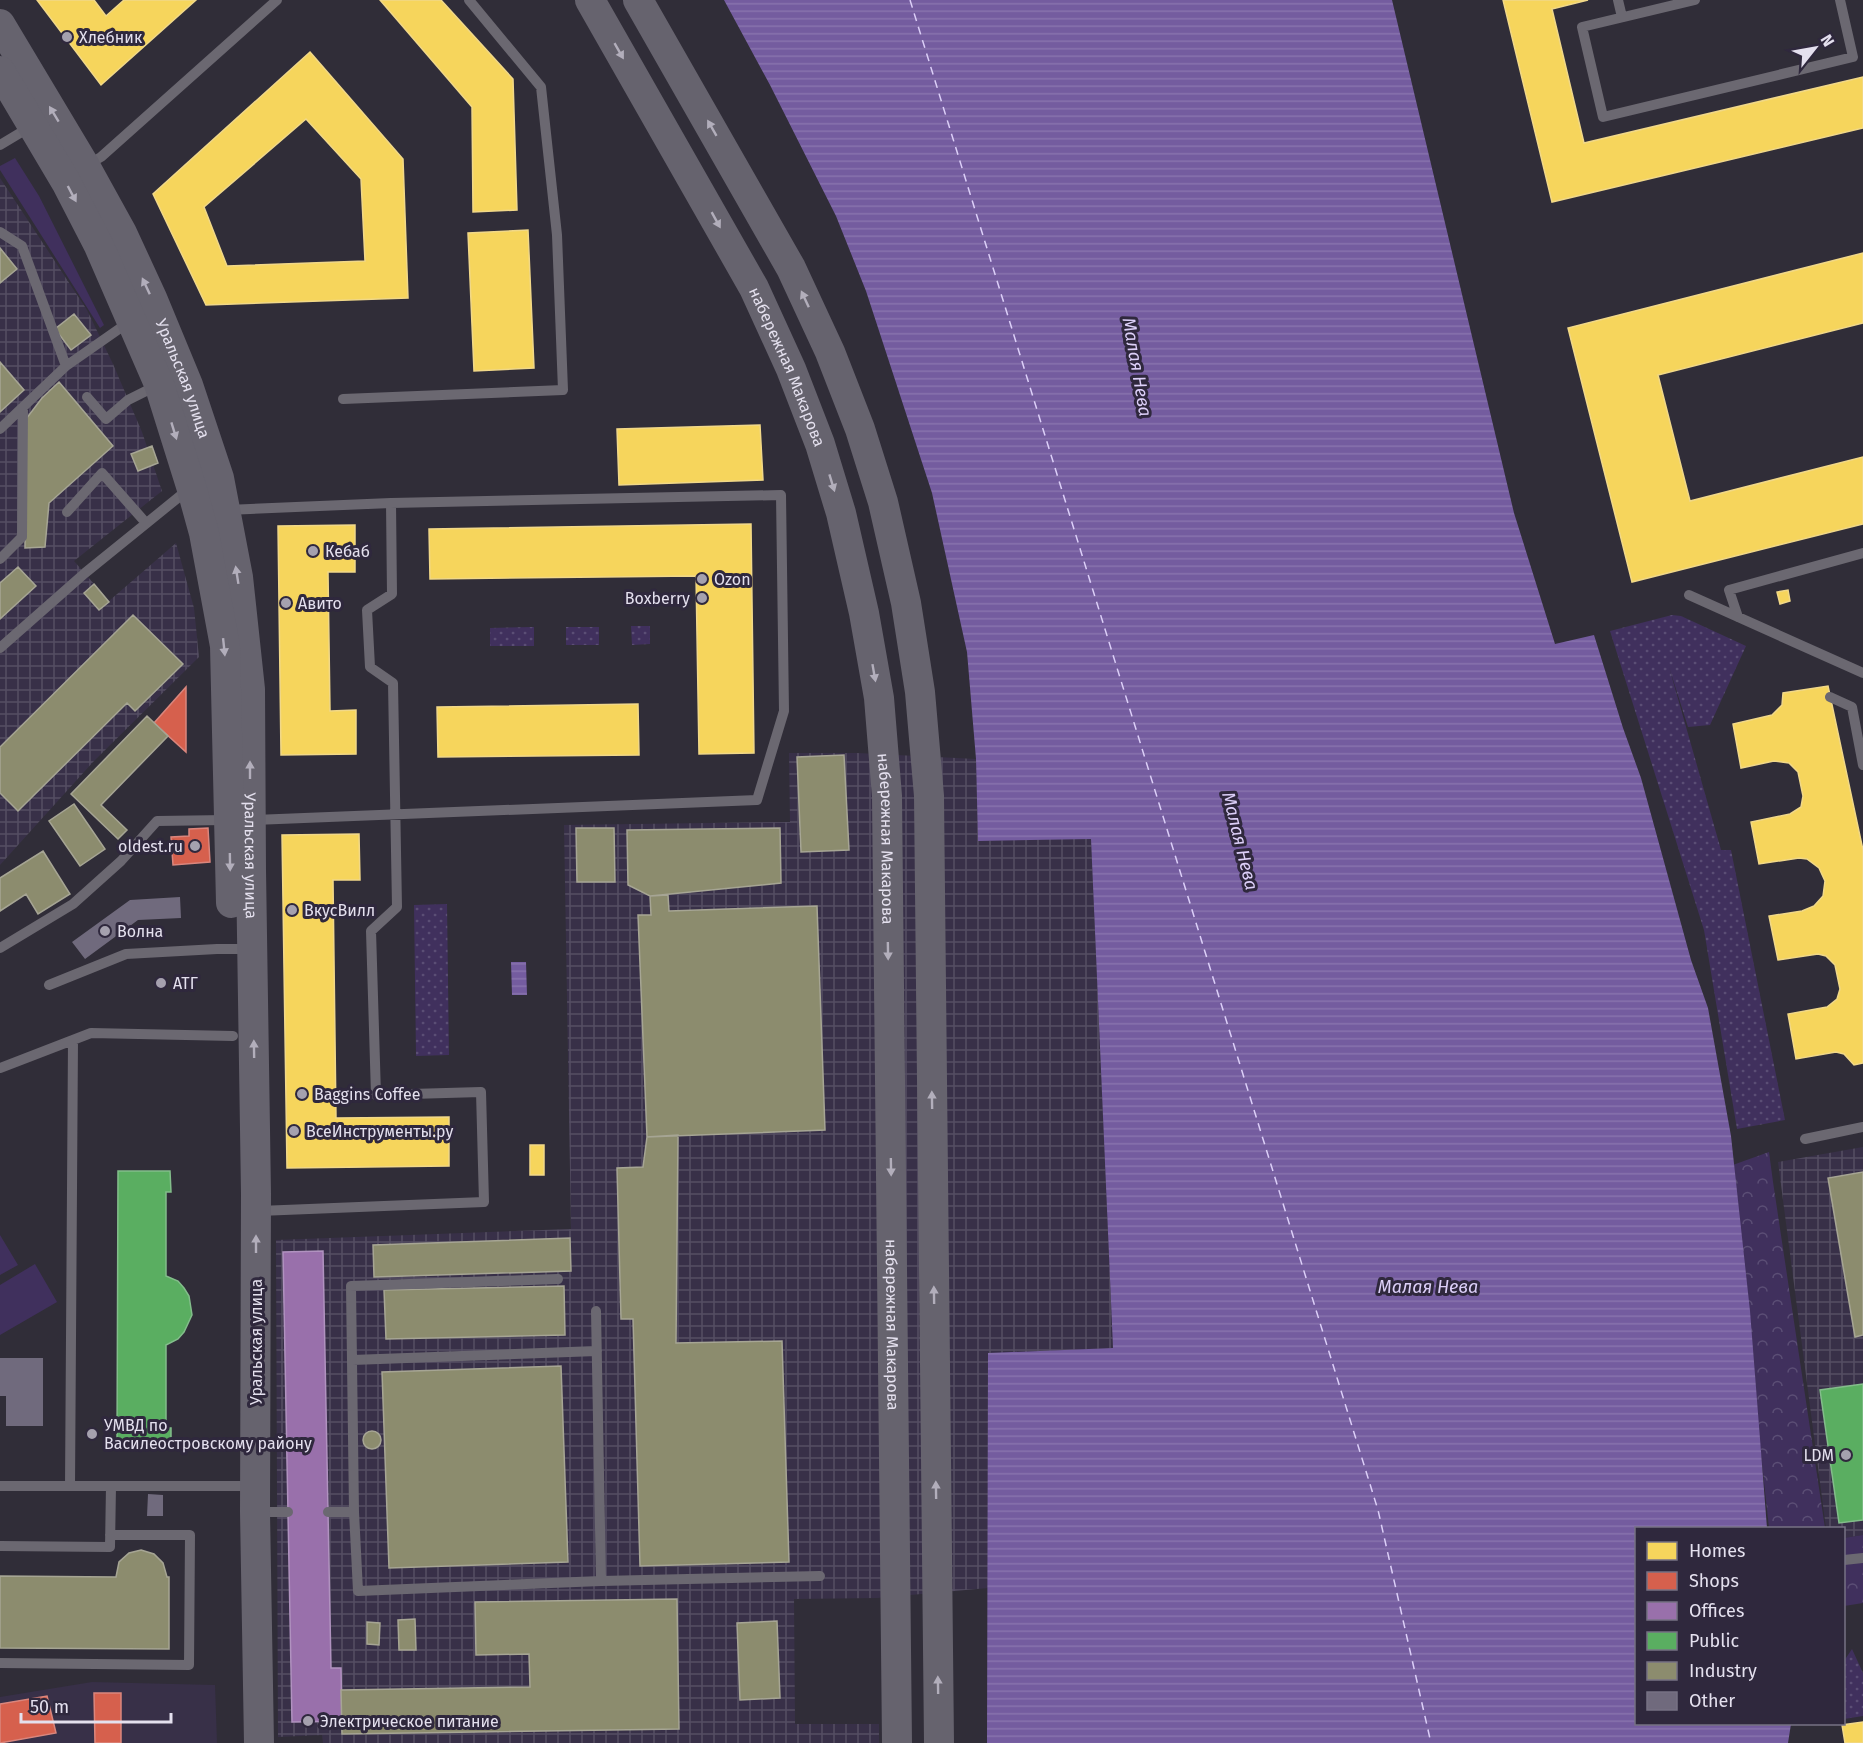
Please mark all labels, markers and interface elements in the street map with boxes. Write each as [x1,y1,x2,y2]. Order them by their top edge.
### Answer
north arrow [1785,18,1845,78]
place label: Хлебник [79,28,143,47]
marker: Хлебник [60,30,74,44]
text: N [1817,31,1838,50]
one-way arrow [614,43,625,59]
one-way arrow [49,106,60,122]
one-way arrow [707,119,717,136]
one-way arrow [67,186,77,203]
one-way arrow [711,212,721,229]
one-way arrow [141,276,151,294]
street label: набережная Макарова [745,284,829,449]
one-way arrow [801,291,810,308]
street label: Уральская улица [152,316,214,441]
water label: Малая Нева [1117,316,1157,418]
one-way arrow [170,422,179,440]
one-way arrow [828,474,837,492]
place label: Кебаб [325,542,370,561]
marker: Кебаб [306,544,320,558]
one-way arrow [232,566,241,585]
place label: Ozon [714,570,751,589]
marker: Ozon [695,572,709,586]
place label: Boxberry [625,589,690,608]
marker: Boxberry [695,591,709,605]
place label: Авито [298,594,342,613]
marker: Авито [279,596,293,610]
one-way arrow [219,637,229,656]
one-way arrow [870,664,879,683]
street label: набережная Макарова [874,752,897,925]
one-way arrow [245,760,255,779]
water label: Малая Нева [1217,790,1263,892]
street label: Уральская улица [241,793,261,919]
place label: oldest.ru [118,837,183,856]
marker: oldest.ru [188,839,202,853]
one-way arrow [225,853,234,872]
place label: ВкусВилл [304,901,375,920]
marker: ВкусВилл [285,903,299,917]
place label: Волна [117,922,163,941]
marker: Волна [98,924,112,938]
one-way arrow [883,942,893,961]
place label: АТГ [173,974,198,993]
marker: АТГ [154,976,168,990]
one-way arrow [249,1039,259,1058]
place label: Baggins Coffee [314,1085,421,1104]
marker: Baggins Coffee [295,1087,309,1101]
one-way arrow [927,1090,937,1109]
place label: ВсеИнструменты.ру [306,1122,453,1141]
marker: ВсеИнструменты.ру [287,1124,301,1138]
one-way arrow [886,1158,895,1177]
one-way arrow [251,1234,261,1253]
street label: набережная Макарова [882,1239,902,1411]
water label: Малая Нева [1378,1276,1478,1298]
street label: Уральская улица [247,1279,266,1405]
one-way arrow [929,1285,939,1304]
place label: УМВД по Василеостровскому району [104,1416,312,1453]
marker: УМВД по Василеостровскому району [85,1427,99,1441]
place label: LDM [1803,1446,1834,1465]
marker: LDM [1839,1448,1853,1462]
one-way arrow [931,1480,941,1499]
legend [1635,1527,1845,1725]
text: Homes [1689,1540,1745,1562]
text: Shops [1689,1570,1739,1592]
text: Offices [1689,1600,1744,1622]
text: Public [1689,1630,1739,1652]
text: Industry [1689,1660,1757,1682]
one-way arrow [933,1675,943,1694]
scale bar [21,1686,171,1724]
text: Other [1689,1690,1735,1712]
text: 50 m [30,1696,69,1718]
place label: Электрическое питание [320,1712,499,1731]
marker: Электрическое питание [301,1714,315,1728]

